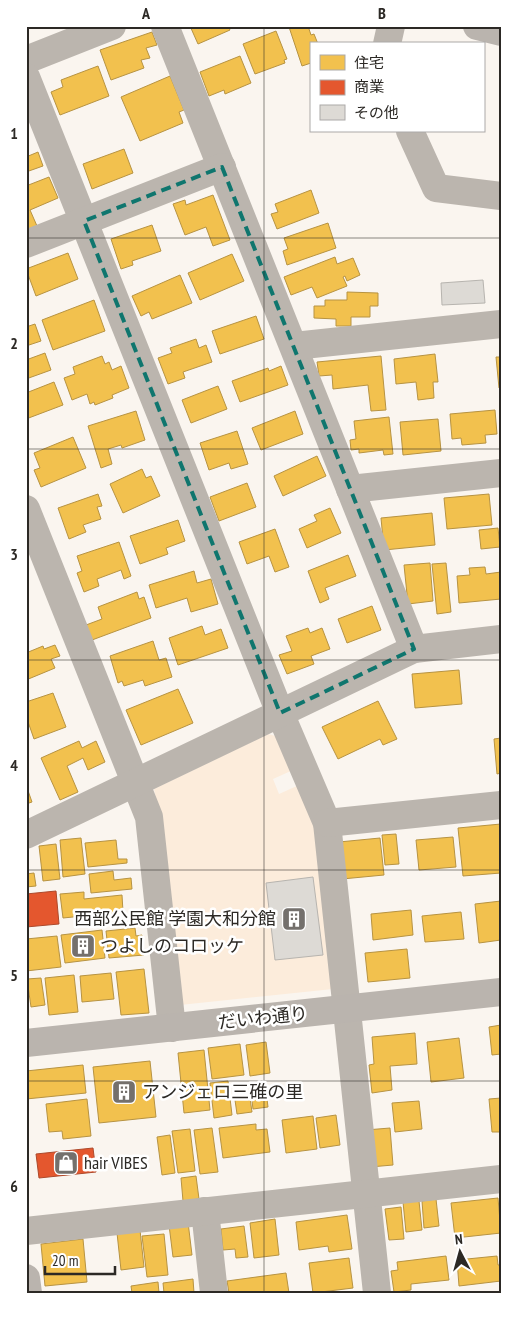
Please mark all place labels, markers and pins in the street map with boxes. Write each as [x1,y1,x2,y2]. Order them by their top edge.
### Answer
building icon: 西部公民館 学園大和分館 [281,906,307,932]
place label: 西部公民館 学園大和分館 [74,907,276,930]
building icon: つよしのコロッケ [70,933,96,959]
place label: つよしのコロッケ [100,934,244,957]
building icon: アンジェロ三碓の里 [111,1079,137,1105]
place label: アンジェロ三碓の里 [142,1080,303,1103]
shop icon: hair VIBES [53,1150,79,1176]
place label: hair VIBES [84,1151,148,1174]

